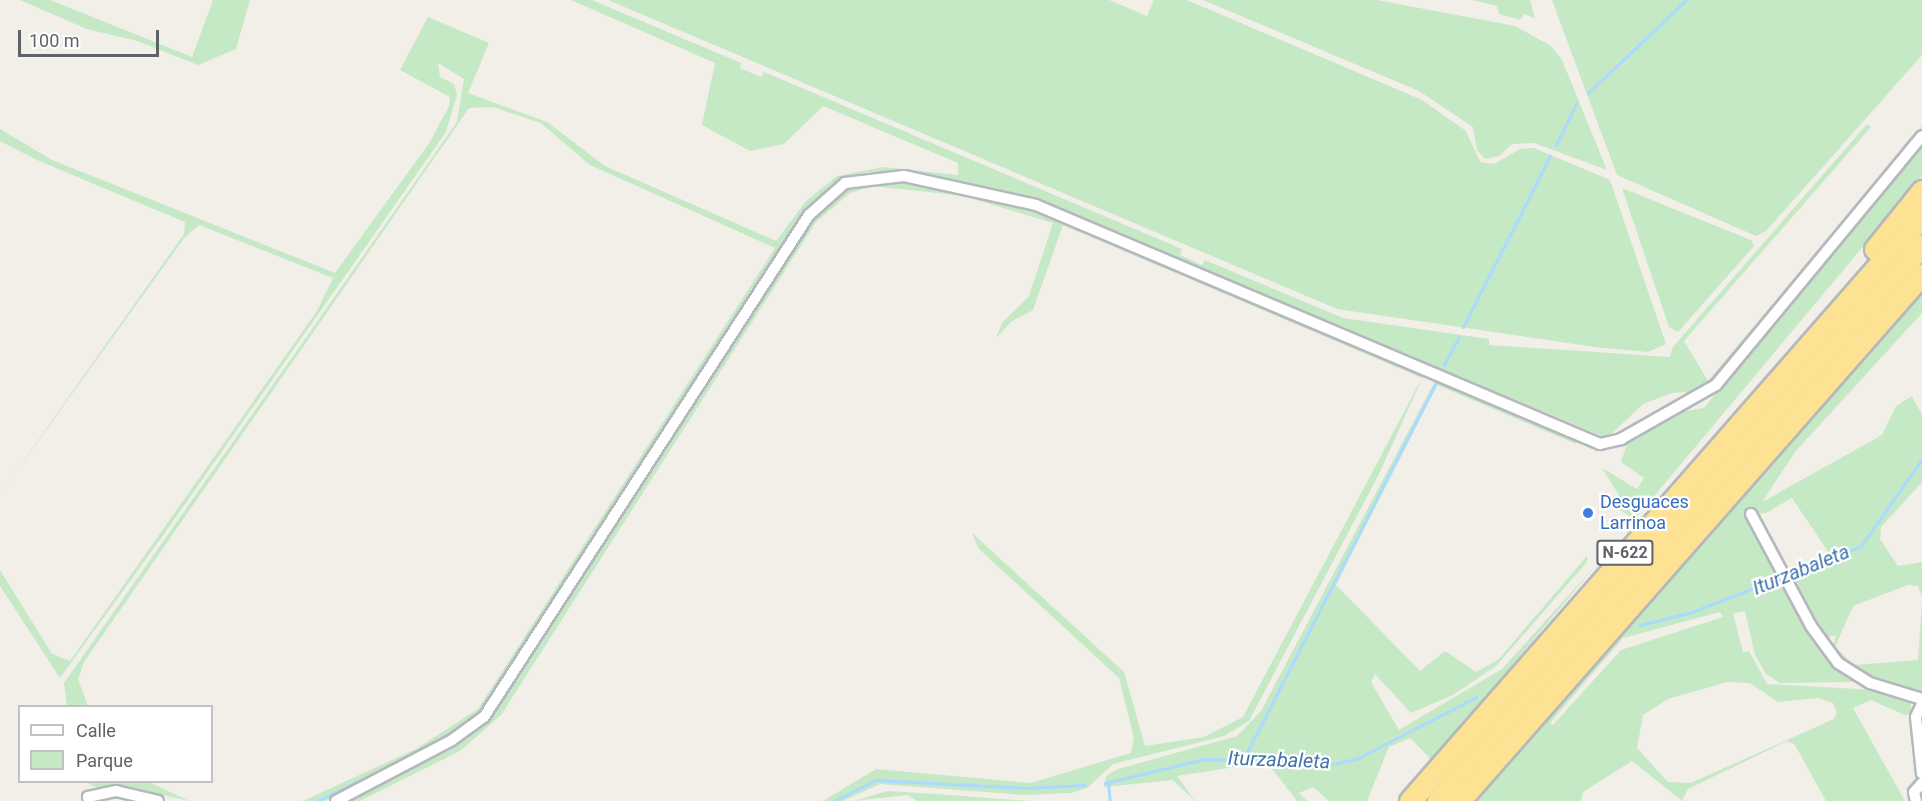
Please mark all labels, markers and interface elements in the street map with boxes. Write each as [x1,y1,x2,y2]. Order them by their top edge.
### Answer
scale bar [21,18,162,56]
text: 100 m [29,30,80,51]
place label: Desguaces Larrinoa [1600,492,1689,534]
marker: Desguaces Larrinoa [1581,506,1595,520]
road number: N-622 [1595,540,1655,566]
water label: Iturzabaleta [1749,540,1853,600]
legend [18,705,213,783]
text: Calle [76,720,116,741]
water label: Iturzabaleta [1227,746,1331,774]
text: Parque [76,750,133,771]

